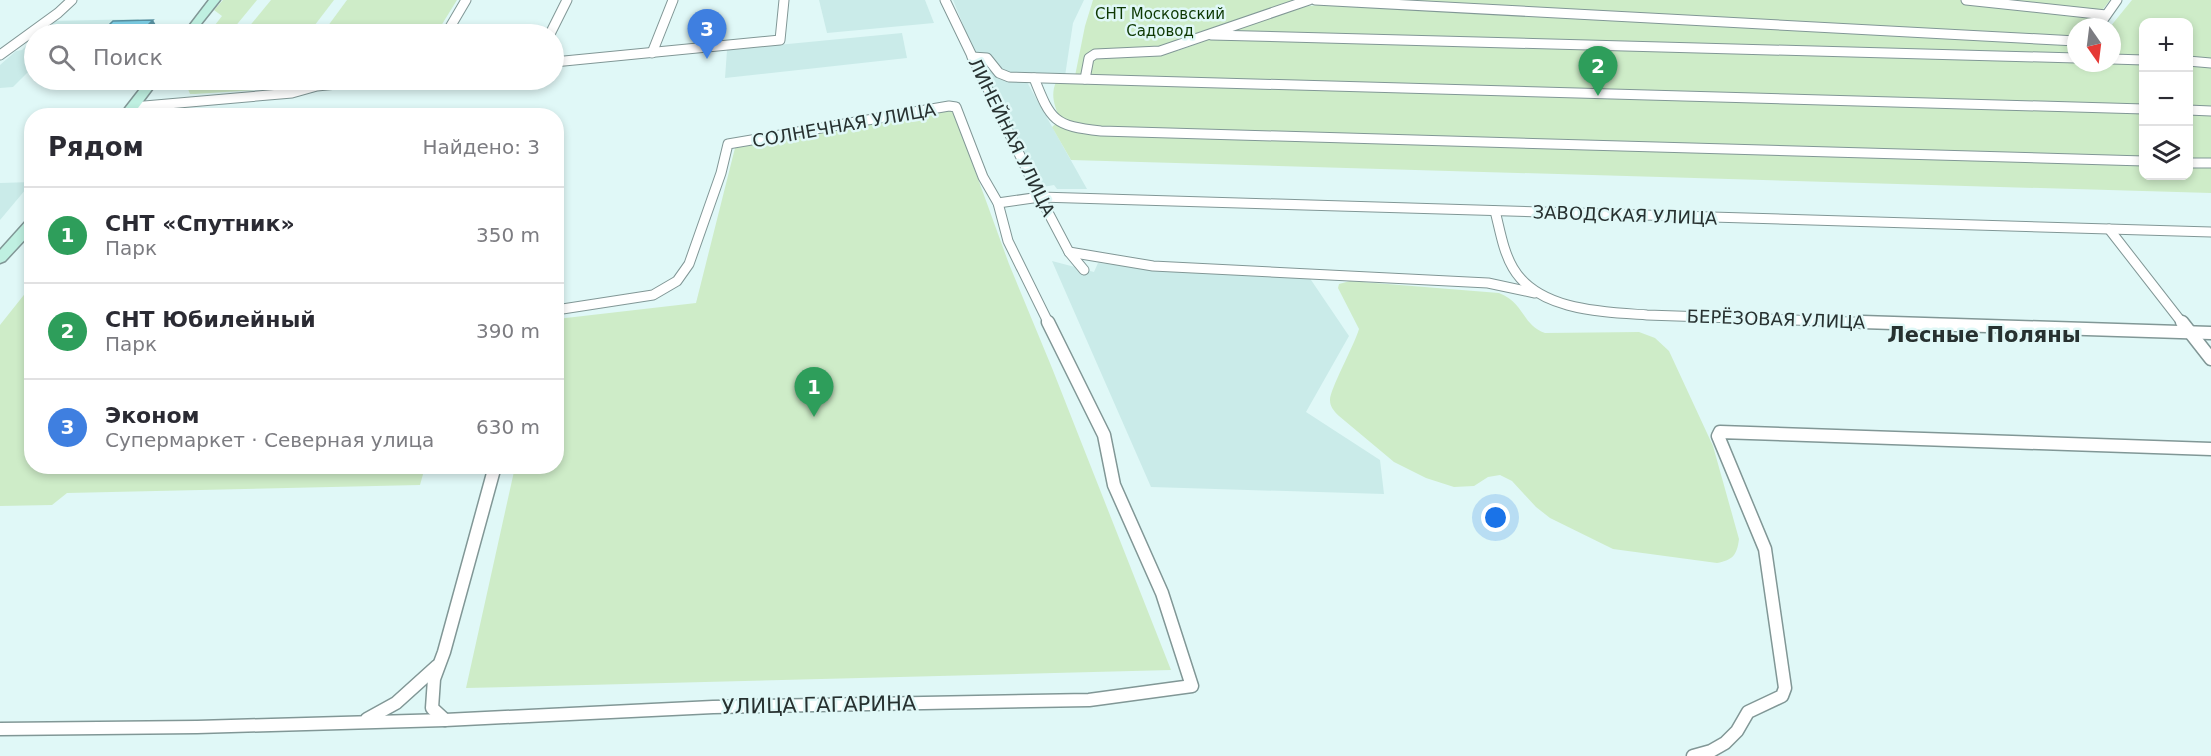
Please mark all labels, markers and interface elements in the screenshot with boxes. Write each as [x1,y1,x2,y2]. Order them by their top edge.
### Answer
park label: СНТ Московский Садовод [1095,5,1225,40]
pin: 3 [688,10,726,59]
north arrow [2067,18,2121,72]
map controls [2139,18,2193,180]
button: + [2139,18,2193,72]
search box [24,24,564,90]
icon: search [45,41,78,74]
text: Поиск [93,45,163,70]
pin: 2 [1578,46,1618,96]
street label: ЛИНЕЙНАЯ УЛИЦА [964,54,1060,220]
button: − [2139,72,2193,126]
street label: СОЛНЕЧНАЯ УЛИЦА [751,98,938,151]
button: layers [2139,126,2193,180]
text: Рядом [48,132,144,162]
text: Найдено: 3 [422,135,540,159]
street label: ЗАВОДСКАЯ УЛИЦА [1532,201,1718,229]
text: СНТ «Спутник» [105,211,295,236]
text: 1 [61,223,74,247]
text: 350 m [476,223,540,247]
text: Парк [105,236,157,260]
street label: БЕРЁЗОВАЯ УЛИЦА [1686,305,1866,333]
text: СНТ Юбилейный [105,307,316,332]
text: 2 [61,319,74,343]
text: 390 m [476,319,540,343]
district label: Лесные Поляны [1887,323,2081,347]
text: Парк [105,332,157,356]
pin: 1 [794,368,834,417]
text: Эконом [105,403,200,428]
text: 3 [61,415,74,439]
text: 630 m [476,415,540,439]
text: Супермаркет · Северная улица [105,428,434,452]
your location [1481,503,1510,532]
street label: УЛИЦА ГАГАРИНА [722,691,917,719]

